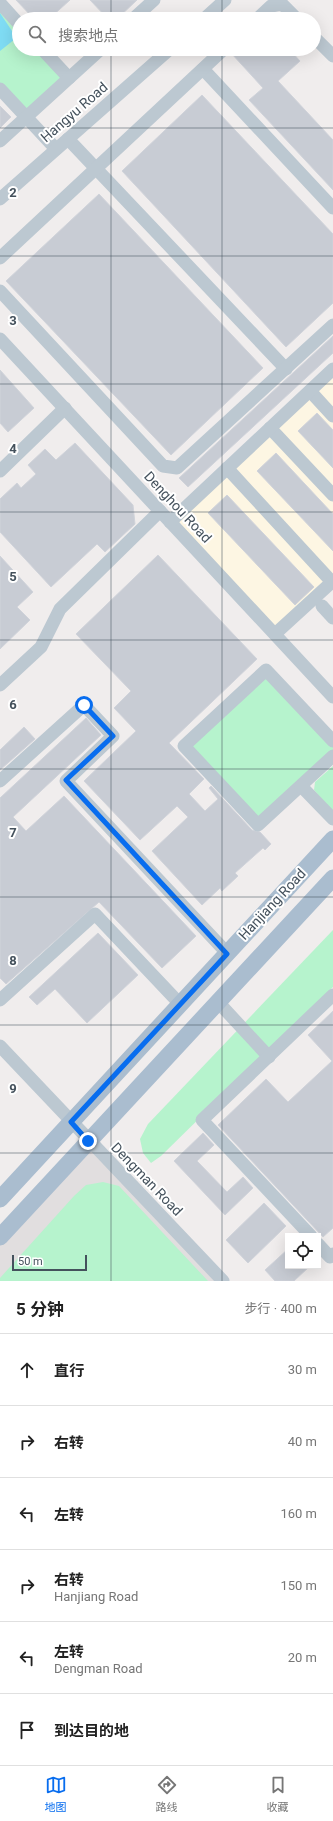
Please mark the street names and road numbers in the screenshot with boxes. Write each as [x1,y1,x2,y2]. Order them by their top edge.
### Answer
street label: Hangyu Road [37,79,111,145]
street label: Denghou Road [141,468,215,546]
street label: Hanjiang Road [235,865,309,943]
street label: Dengman Road [108,1139,186,1219]

